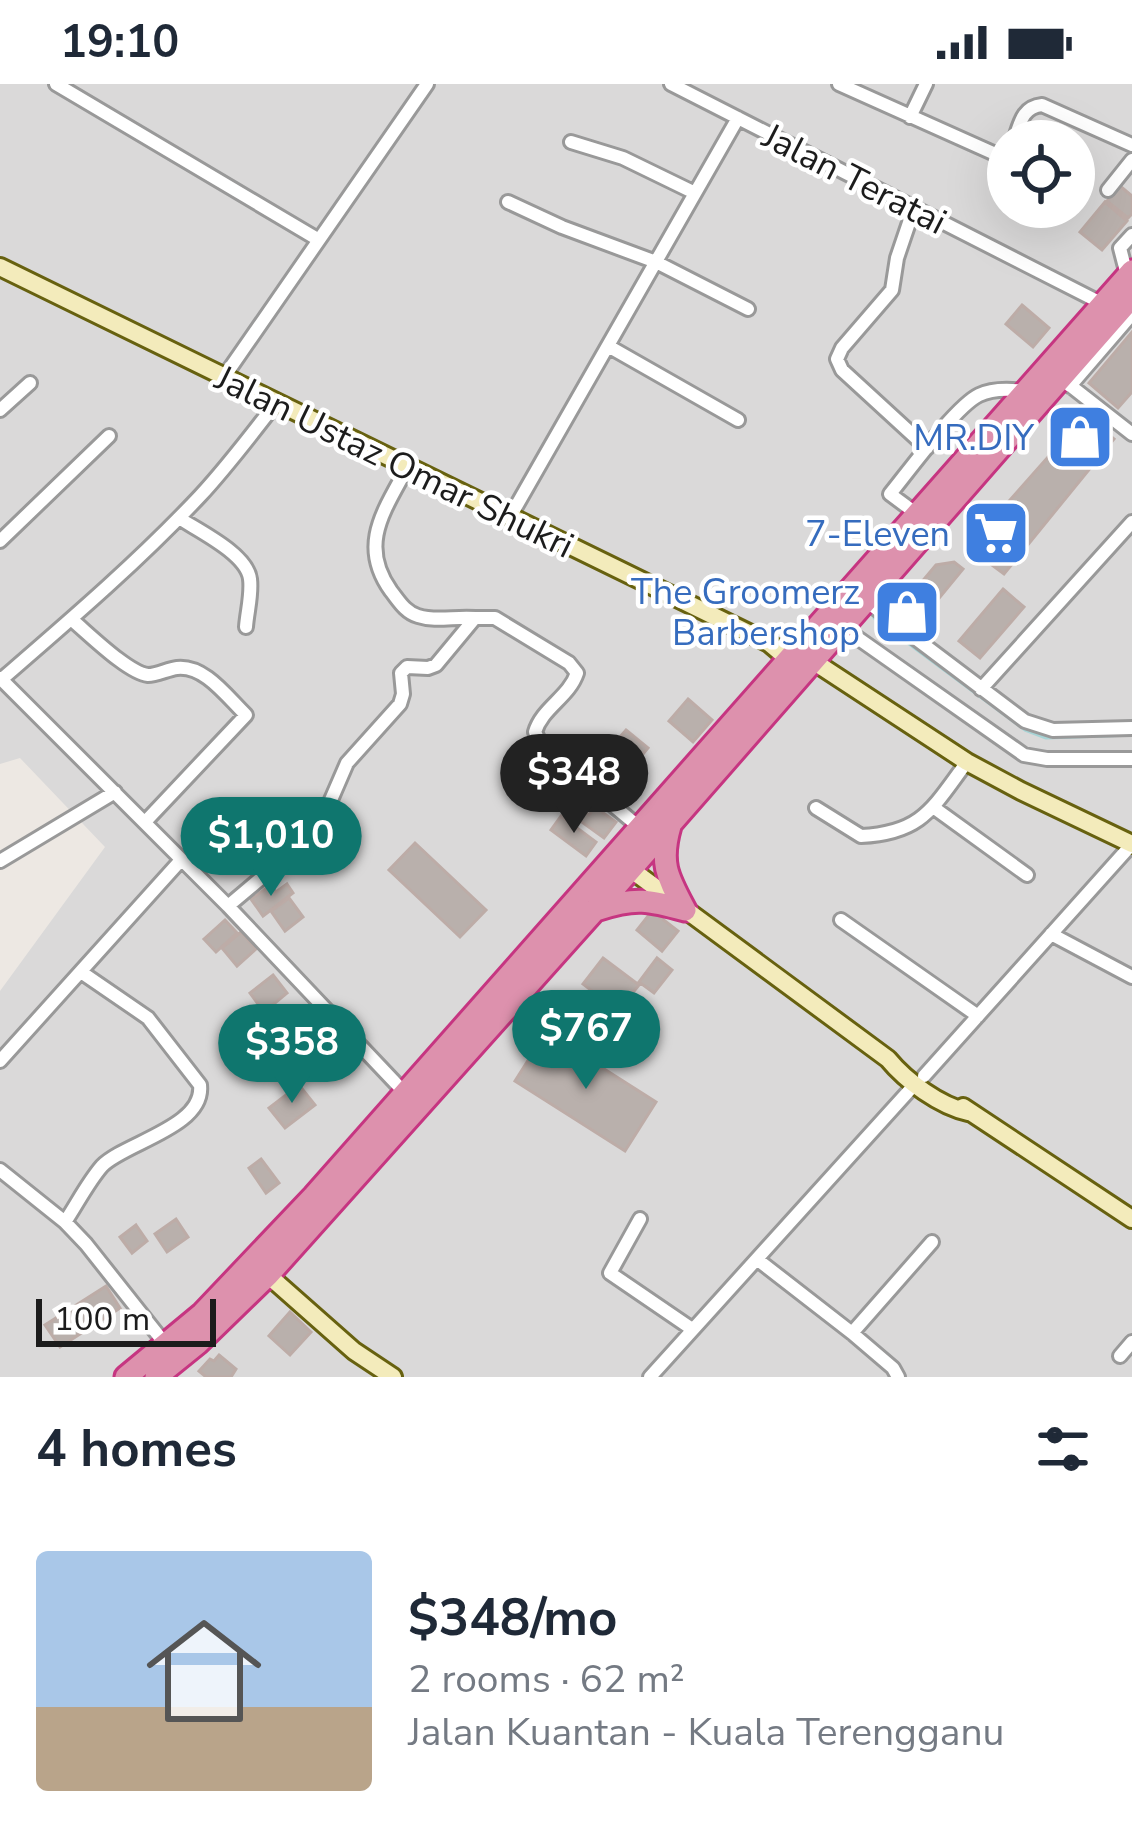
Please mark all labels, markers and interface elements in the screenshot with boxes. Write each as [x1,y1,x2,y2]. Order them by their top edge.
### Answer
text: 19:10 [60,12,179,73]
street label: Jalan Teratai [753,112,955,247]
map controls [987,120,1095,228]
button: locate [987,120,1095,228]
street label: Jalan Ustaz Omar Shukri [206,354,582,570]
shop icon: MR.DIY [1045,402,1115,472]
place label: MR.DIY [913,414,1035,463]
supermarket icon: 7-Eleven [961,498,1031,568]
place label: 7-Eleven [805,510,950,559]
place label: The Groomerz Barbershop [631,568,860,658]
shop icon: The Groomerz Barbershop [872,577,942,647]
pin: $348 [503,734,645,836]
text: $348 [527,746,621,799]
pin: $1,010 [173,797,369,899]
text: $1,010 [208,809,334,862]
pin: $767 [515,990,657,1092]
text: $767 [539,1002,633,1055]
pin: $358 [221,1004,363,1106]
text: $358 [245,1016,339,1069]
scale bar [36,1293,216,1346]
text: 100 m [54,1297,150,1342]
text: 4 homes [36,1414,237,1484]
icon: filters [1030,1416,1096,1482]
text: $348/mo [408,1583,617,1653]
icon: home [132,1599,276,1743]
text: 2 rooms · 62 m² [408,1653,685,1706]
text: Jalan Kuantan - Kuala Terengganu [408,1706,1004,1759]

